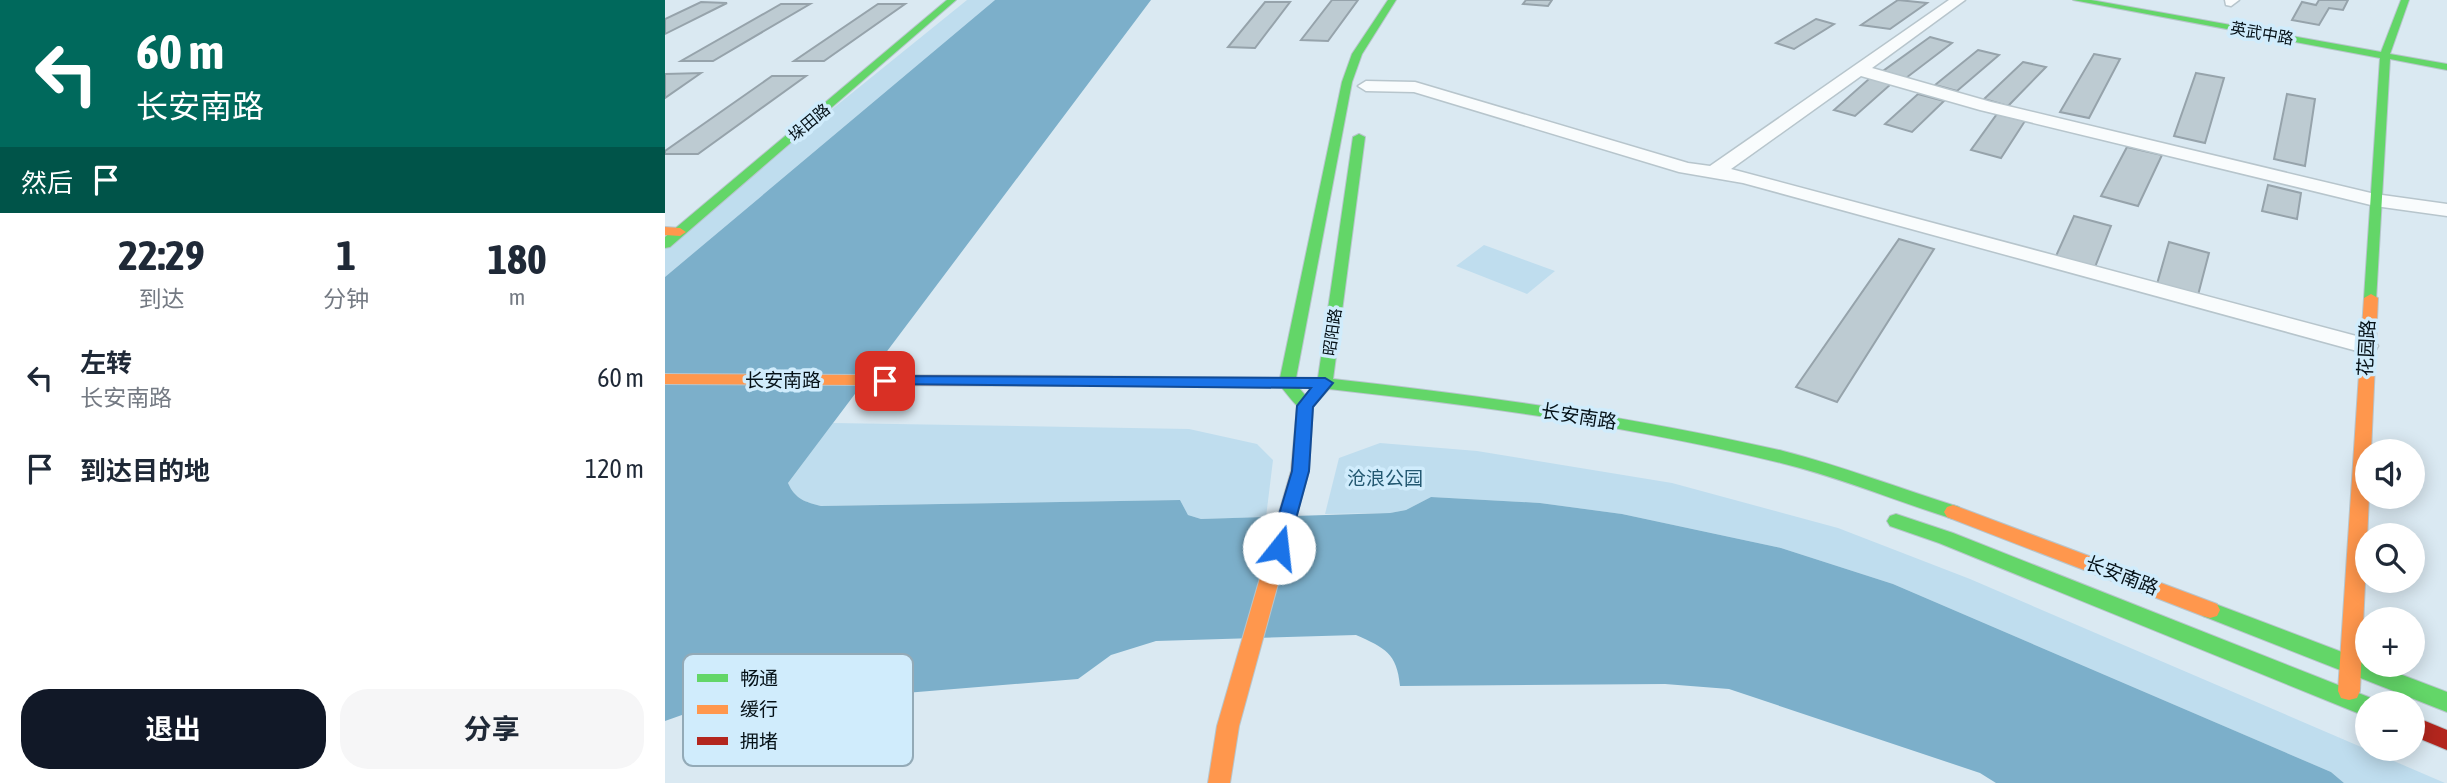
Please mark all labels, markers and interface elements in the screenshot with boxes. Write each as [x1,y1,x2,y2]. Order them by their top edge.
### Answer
street label: 英武中路 [2229,19,2295,47]
text: 60 m [136,23,224,79]
icon: left [21,28,112,119]
text: 长安南路 [136,88,264,125]
street label: 垛田路 [785,100,833,144]
icon: arrive [87,161,125,199]
text: 然后 [21,168,73,198]
text: 22:29 [118,231,205,279]
text: 1 [336,231,356,279]
text: 180 [487,235,547,283]
text: m [509,284,525,310]
text: 到达 [139,286,185,312]
text: 分钟 [323,286,369,312]
street label: 昭阳路 [1320,307,1344,357]
street label: 花园路 [2354,319,2378,377]
text: 左转 [80,348,132,378]
pin [855,351,915,411]
icon: left [21,359,59,397]
icon: arrive [866,362,904,400]
text: 60 m [597,363,644,393]
street label: 长安南路 [745,369,821,391]
text: 长安南路 [80,385,172,411]
street label: 长安南路 [1540,399,1618,433]
map controls [2355,439,2425,761]
button: sound [2355,439,2425,509]
icon: arrive [21,450,59,488]
text: 120 m [585,454,644,484]
text: 到达目的地 [80,456,210,486]
park label: 沧浪公园 [1347,467,1423,489]
position arrow [1242,511,1316,585]
button: search [2355,523,2425,593]
street label: 长安南路 [2083,551,2161,599]
button: + [2355,607,2425,677]
legend [683,654,913,766]
text: 畅通 [740,667,778,689]
button: 退出 [21,689,326,769]
button: 分享 [340,689,644,769]
button: − [2355,691,2425,761]
text: 缓行 [740,698,778,720]
text: 拥堵 [740,730,778,752]

